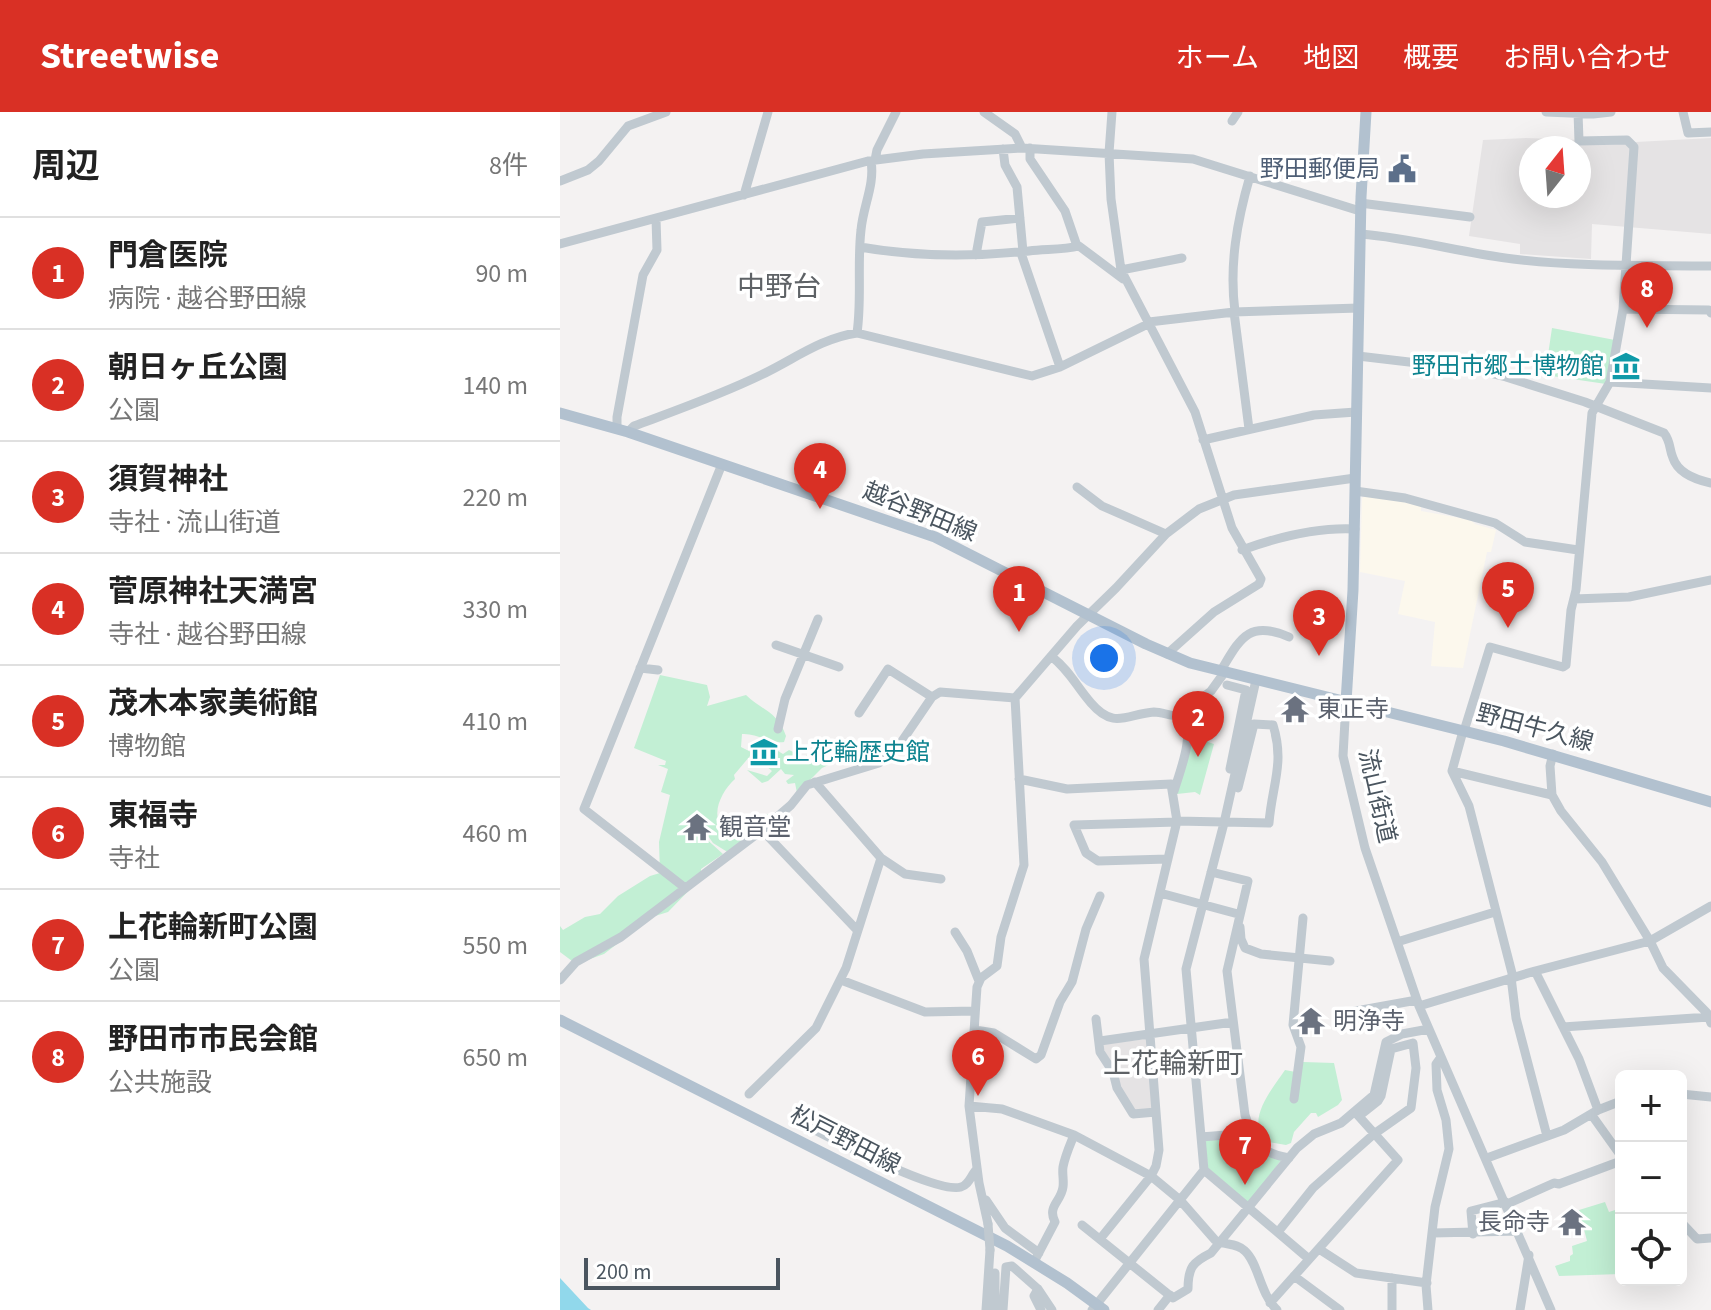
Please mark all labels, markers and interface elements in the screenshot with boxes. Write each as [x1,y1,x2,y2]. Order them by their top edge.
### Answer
text: Streetwise [40,29,219,83]
text: ホーム [1176,38,1259,78]
text: 地図 [1303,38,1359,78]
text: 概要 [1403,38,1459,78]
text: お問い合わせ [1503,38,1671,78]
north arrow [1519,136,1591,208]
text: 周辺 [32,142,100,191]
text: 8件 [489,147,528,184]
place label: 野田郵便局 [1260,152,1380,187]
public building icon: 野田郵便局 [1387,154,1417,184]
text: 門倉医院 [108,234,228,277]
text: 1 [51,255,65,292]
text: 90 m [475,255,528,292]
pin: 8 [1621,262,1673,328]
district label: 中野台 [737,267,821,307]
text: 病院 · 越谷野田線 [108,280,307,317]
text: 朝日ヶ丘公園 [108,346,288,389]
place label: 野田市郷土博物館 [1412,349,1604,384]
museum icon: 野田市郷土博物館 [1611,351,1641,381]
text: 2 [51,367,65,404]
text: 140 m [462,367,528,404]
text: 公園 [108,392,160,429]
pin: 4 [794,443,846,509]
text: 須賀神社 [108,458,228,501]
street label: 越谷野田線 [858,473,982,551]
text: 3 [51,479,65,516]
text: 220 m [462,479,528,516]
text: 寺社 · 流山街道 [108,504,281,541]
pin: 5 [1482,562,1534,628]
pin: 1 [993,566,1045,632]
text: 菅原神社天満宮 [108,570,318,613]
pin: 3 [1293,590,1345,656]
text: 4 [51,591,65,628]
text: 330 m [462,591,528,628]
text: 寺社 · 越谷野田線 [108,616,307,653]
your location [1084,638,1124,678]
text: 茂木本家美術館 [108,682,318,725]
pin: 2 [1172,691,1224,757]
place label: 東正寺 [1317,692,1389,727]
temple icon: 東正寺 [1280,694,1310,724]
street label: 野田牛久線 [1473,696,1597,760]
text: 5 [51,703,65,740]
text: 410 m [462,703,528,740]
text: 博物館 [108,728,186,765]
place label: 上花輪歴史館 [786,735,930,770]
museum icon: 上花輪歴史館 [749,737,779,767]
street label: 流山街道 [1349,745,1405,847]
text: 東福寺 [108,794,198,837]
place label: 観音堂 [719,810,791,845]
temple icon: 観音堂 [682,812,712,842]
text: 6 [51,815,65,852]
text: 460 m [462,815,528,852]
text: 寺社 [108,840,160,877]
text: 上花輪新町公園 [108,906,318,949]
text: 7 [51,927,65,964]
text: 550 m [462,927,528,964]
text: 公園 [108,952,160,989]
place label: 明浄寺 [1333,1004,1405,1039]
temple icon: 明浄寺 [1296,1006,1326,1036]
text: 野田市市民会館 [108,1018,318,1061]
pin: 6 [952,1030,1004,1096]
text: 8 [51,1039,65,1076]
text: 650 m [462,1039,528,1076]
district label: 上花輪新町 [1103,1044,1243,1084]
text: 公共施設 [108,1064,212,1101]
map controls [1615,1070,1687,1286]
button: + [1615,1070,1687,1142]
street label: 松戸野田線 [784,1097,906,1183]
pin: 7 [1219,1119,1271,1185]
button: − [1615,1142,1687,1214]
place label: 長命寺 [1478,1205,1550,1240]
temple icon: 長命寺 [1557,1207,1587,1237]
button: locate [1615,1214,1687,1286]
scale bar [584,1254,780,1290]
text: 200 m [596,1256,651,1288]

